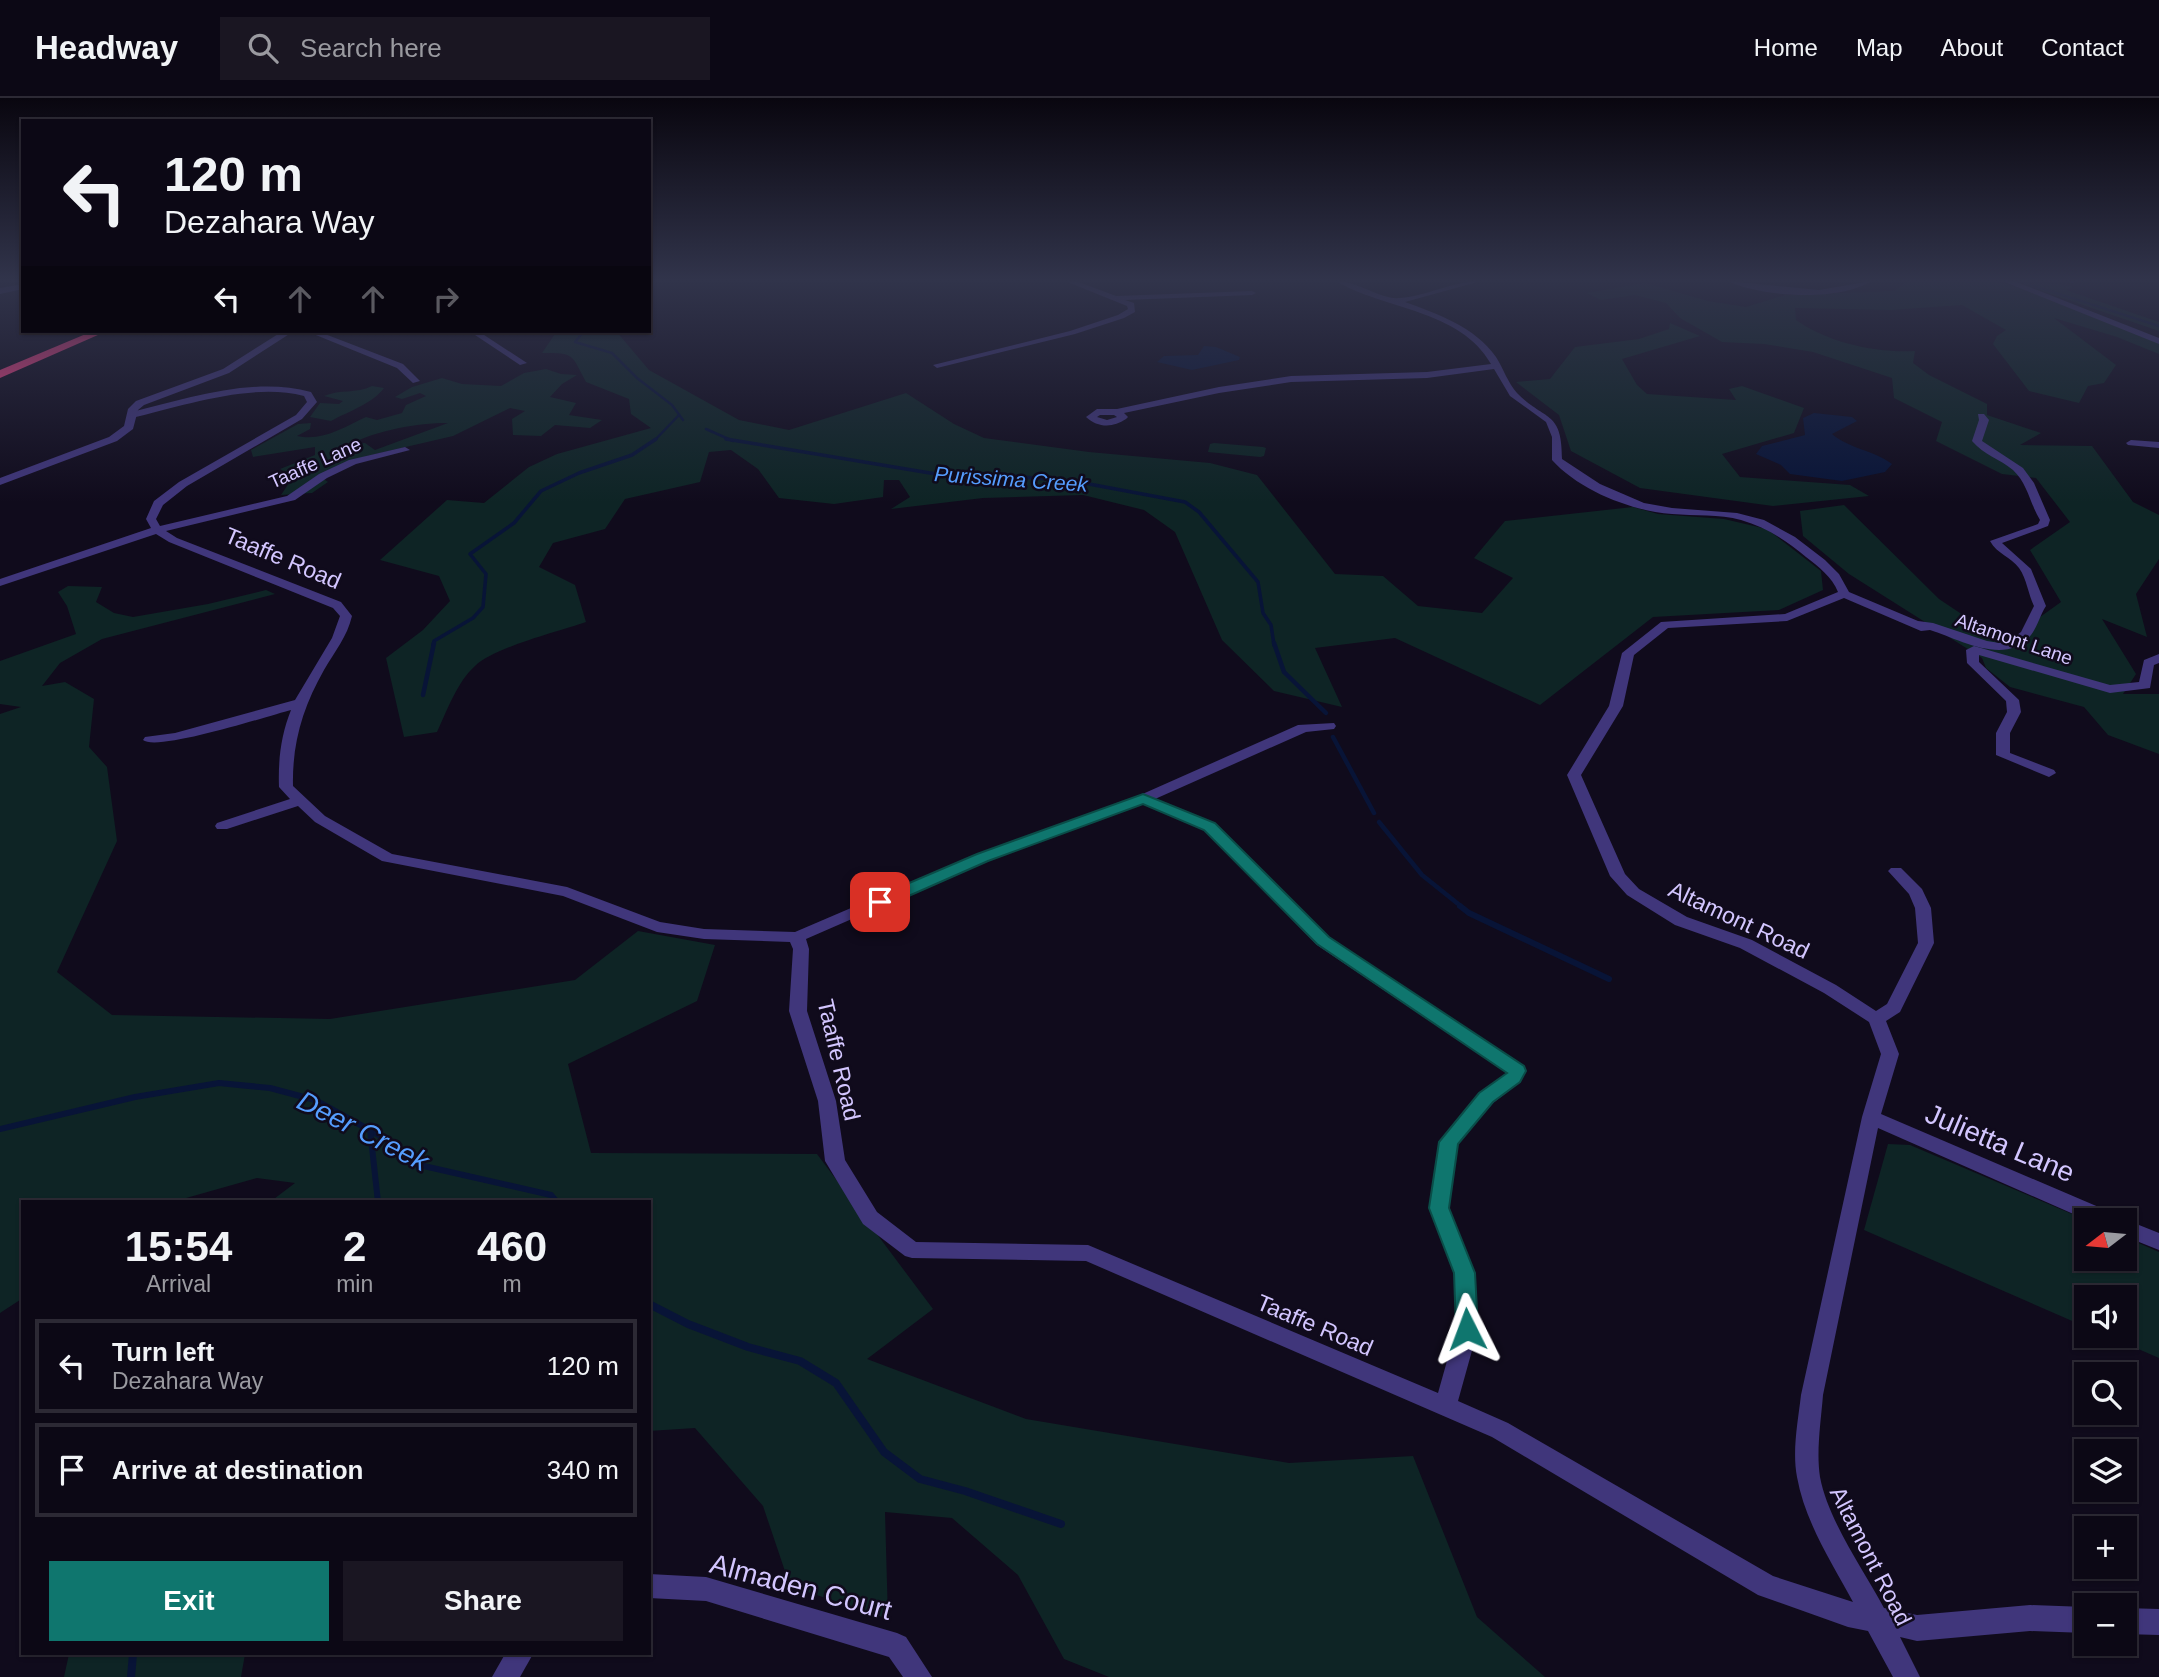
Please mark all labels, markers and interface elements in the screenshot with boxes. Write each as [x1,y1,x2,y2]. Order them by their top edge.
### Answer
search box [220,17,710,80]
text: Headway [35,29,178,66]
icon: search [244,29,282,67]
text: Search here [300,33,442,63]
text: Home [1754,34,1818,61]
text: Map [1856,34,1903,61]
text: About [1941,34,2003,61]
text: Contact [2041,34,2124,61]
icon: left [49,147,140,238]
text: 120 m [164,147,303,201]
text: Dezahara Way [164,204,374,240]
icon: left [208,280,246,318]
icon: ahead [281,280,319,318]
icon: ahead [354,280,392,318]
icon: right [427,280,465,318]
street label: Taaffe Lane [266,433,364,493]
water label: Purissima Creek [933,462,1090,496]
street label: Taaffe Road [221,522,345,594]
street label: Altamont Lane [1953,609,2075,669]
pin [850,872,910,932]
street label: Altamont Road [1665,876,1813,964]
icon: arrive [861,883,899,921]
street label: Taaffe Road [812,997,866,1123]
water label: Deer Creek [292,1085,436,1178]
street label: Julietta Lane [1921,1098,2079,1188]
north arrow [2074,1208,2137,1270]
map controls [2074,1208,2137,1656]
text: 15:54 [125,1223,232,1270]
text: 2 [343,1223,366,1270]
text: 460 [477,1223,547,1270]
text: Arrival [146,1271,211,1297]
text: min [336,1271,373,1297]
text: m [503,1271,522,1297]
button: sound [2074,1285,2137,1348]
street label: Taaffe Road [1253,1289,1377,1361]
position arrow [1430,1292,1504,1366]
text: Turn left [112,1337,214,1367]
icon: left [53,1347,91,1385]
text: 120 m [547,1351,619,1381]
button: search [2074,1362,2137,1425]
text: Dezahara Way [112,1368,263,1394]
button: layers [2074,1439,2137,1502]
icon: arrive [53,1451,91,1489]
text: Arrive at destination [112,1455,363,1485]
text: 340 m [547,1455,619,1485]
street label: Altamont Road [1825,1482,1917,1630]
button: + [2074,1516,2137,1579]
street label: Almaden Court [707,1548,895,1626]
button: Exit [49,1561,329,1641]
button: Share [343,1561,623,1641]
button: − [2074,1593,2137,1656]

